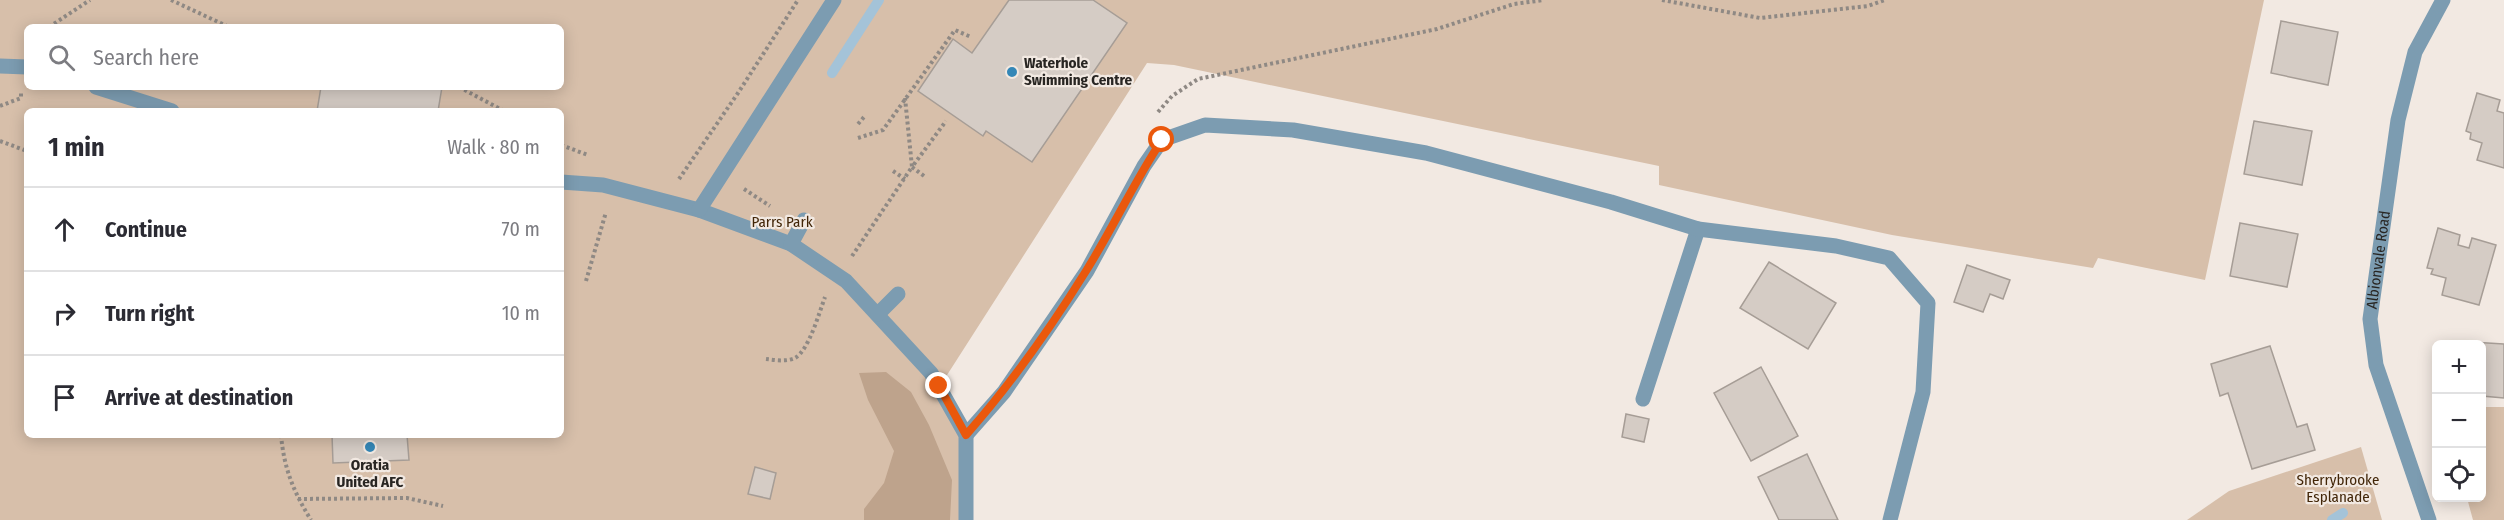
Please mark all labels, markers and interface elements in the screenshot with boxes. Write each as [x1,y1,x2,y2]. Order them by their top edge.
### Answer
search box [24,24,564,90]
icon: search [45,41,78,74]
text: Search here [93,44,199,71]
place label: Waterhole Swimming Centre [1024,54,1133,89]
marker: Waterhole Swimming Centre [1005,65,1019,79]
route start [1148,126,1174,152]
text: 1 min [48,132,105,163]
text: Walk · 80 m [447,135,540,159]
street label: Albionvale Road [2363,210,2394,310]
icon: ahead [48,213,81,246]
park label: Parrs Park [751,213,813,231]
text: Continue [105,216,187,243]
text: 70 m [502,217,540,241]
icon: right [48,297,81,330]
text: Turn right [105,300,194,327]
text: 10 m [502,301,540,325]
map controls [2432,340,2486,502]
button: + [2432,340,2486,394]
route end [925,372,951,398]
icon: arrive [48,381,81,414]
text: Arrive at destination [105,384,293,411]
button: − [2432,394,2486,448]
marker: Oratia United AFC [363,440,377,454]
button: locate [2432,448,2486,502]
place label: Oratia United AFC [337,456,404,491]
park label: Sherrybrooke Esplanade [2297,471,2379,506]

